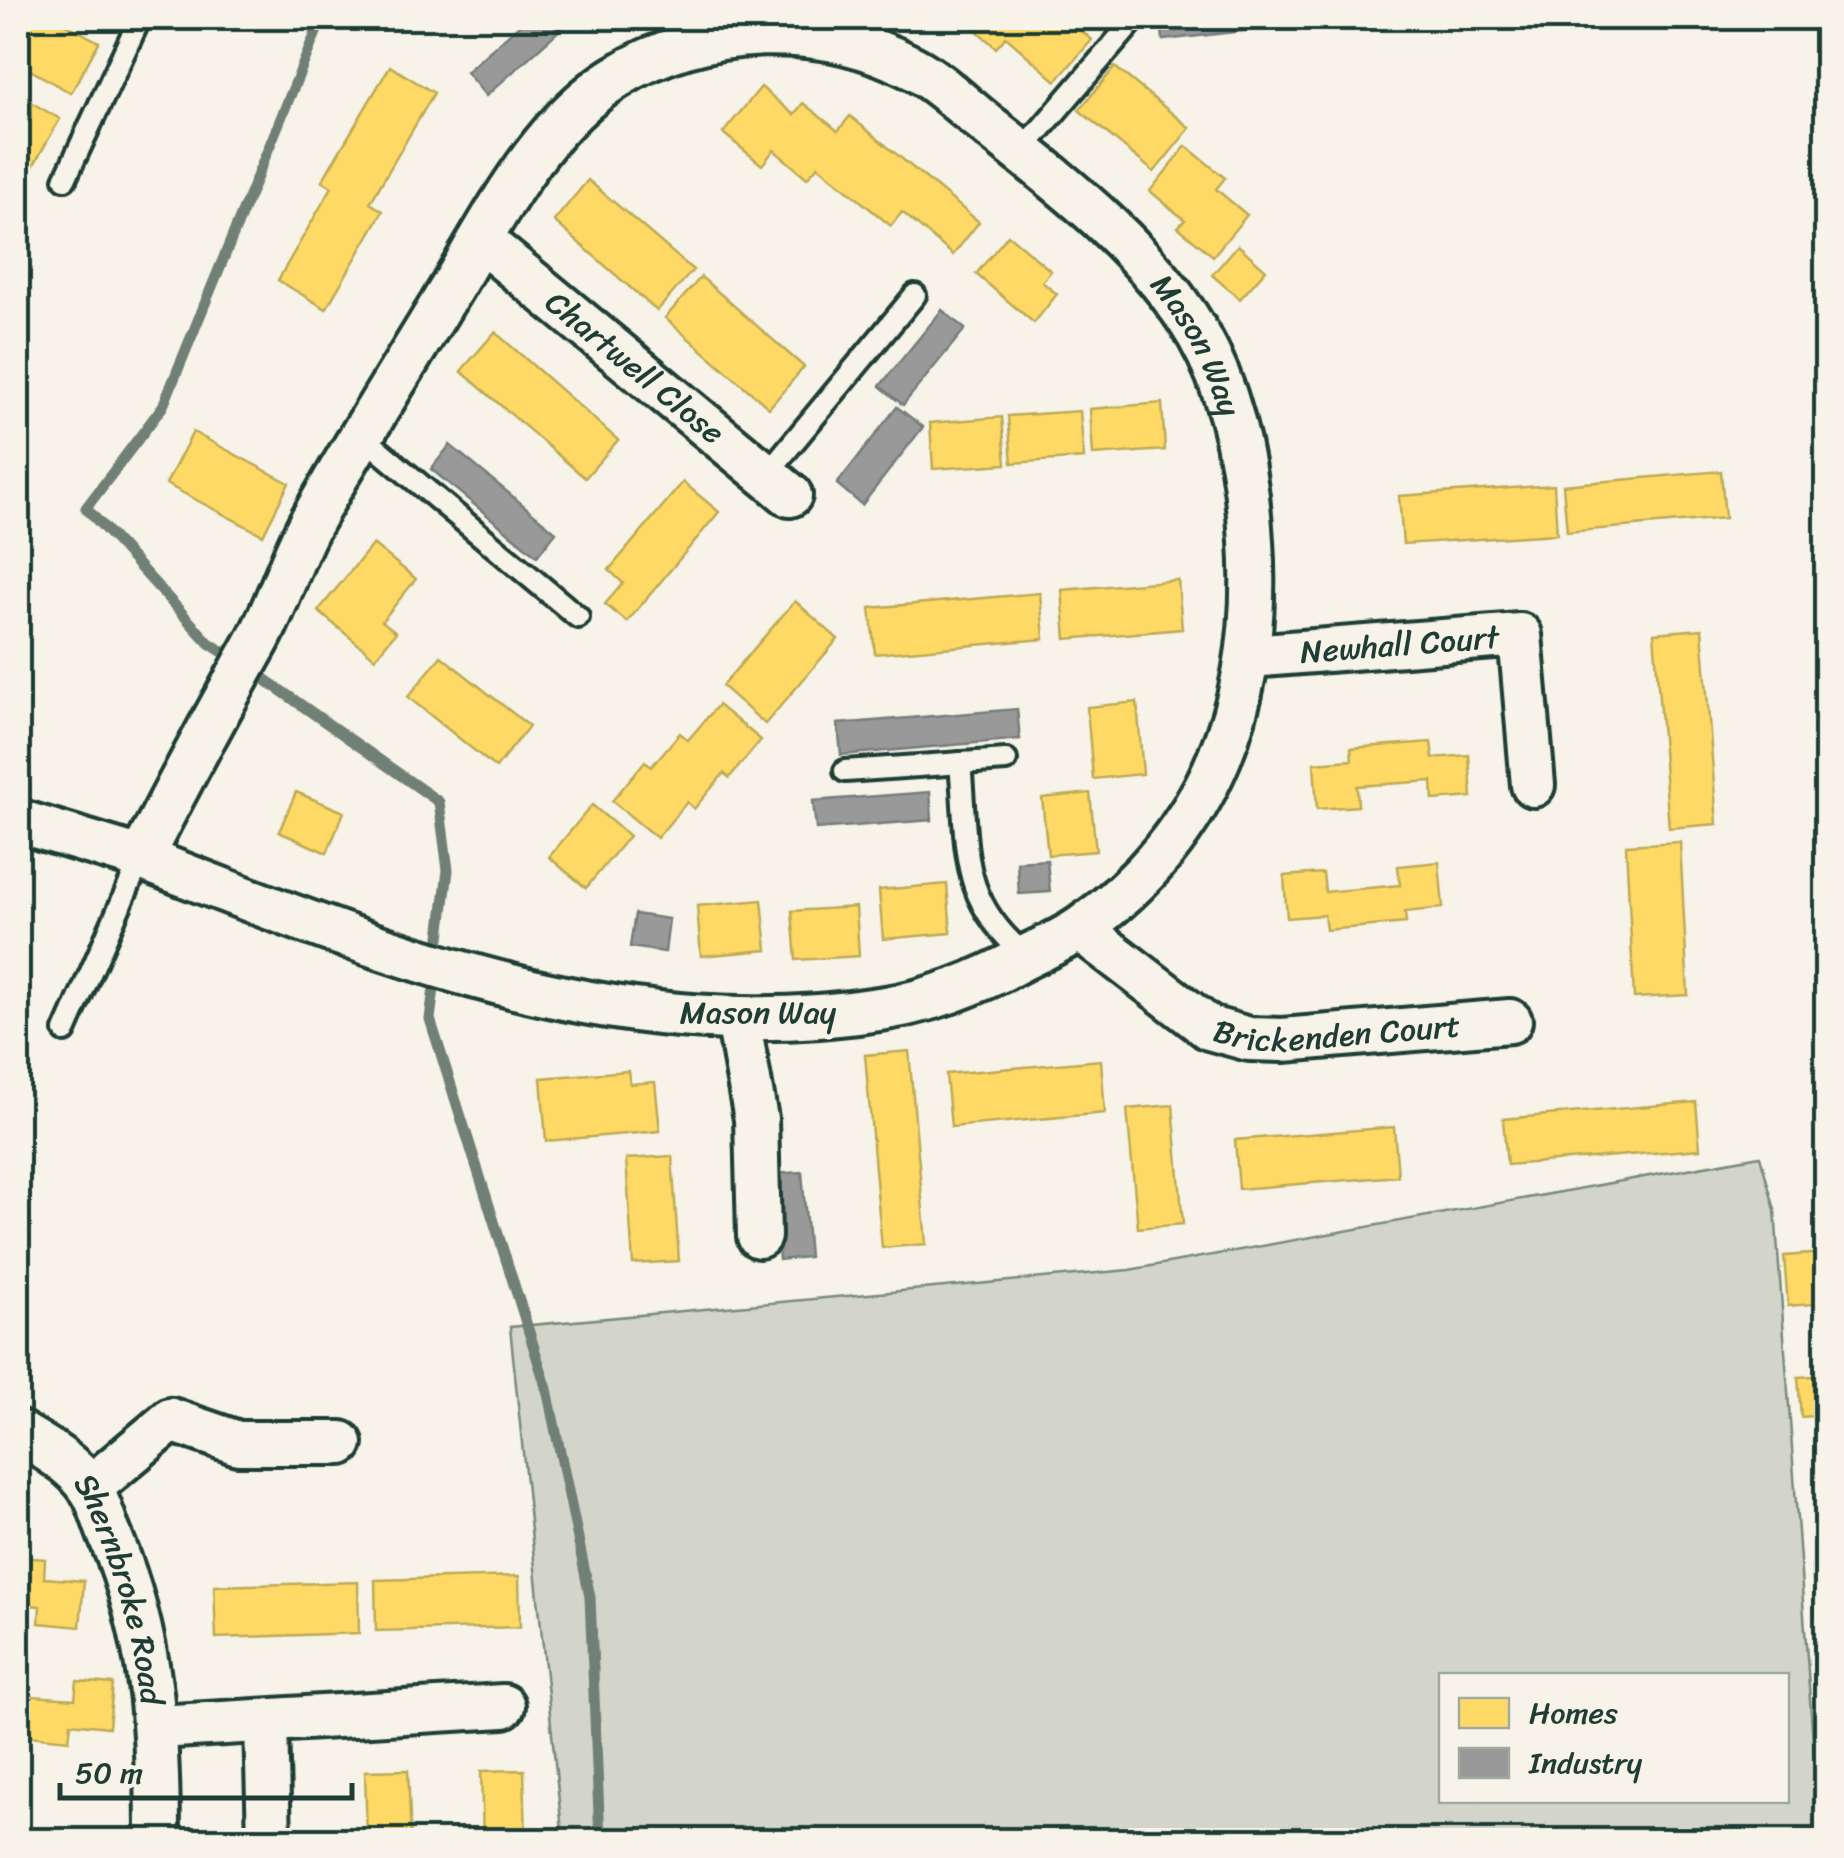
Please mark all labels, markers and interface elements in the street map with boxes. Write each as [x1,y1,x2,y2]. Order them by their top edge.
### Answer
street label: Mason Way [1136,260,1258,424]
street label: Chartwell Close [532,275,738,459]
street label: Newhall Court [1298,608,1502,681]
street label: Mason Way [680,984,837,1041]
street label: Brickenden Court [1207,997,1462,1069]
street label: Shernbroke Road [59,1460,181,1710]
legend [1439,1673,1789,1803]
text: Homes [1529,1686,1618,1740]
text: Industry [1528,1736,1643,1790]
scale bar [60,1738,352,1800]
text: 50 m [75,1746,143,1800]

